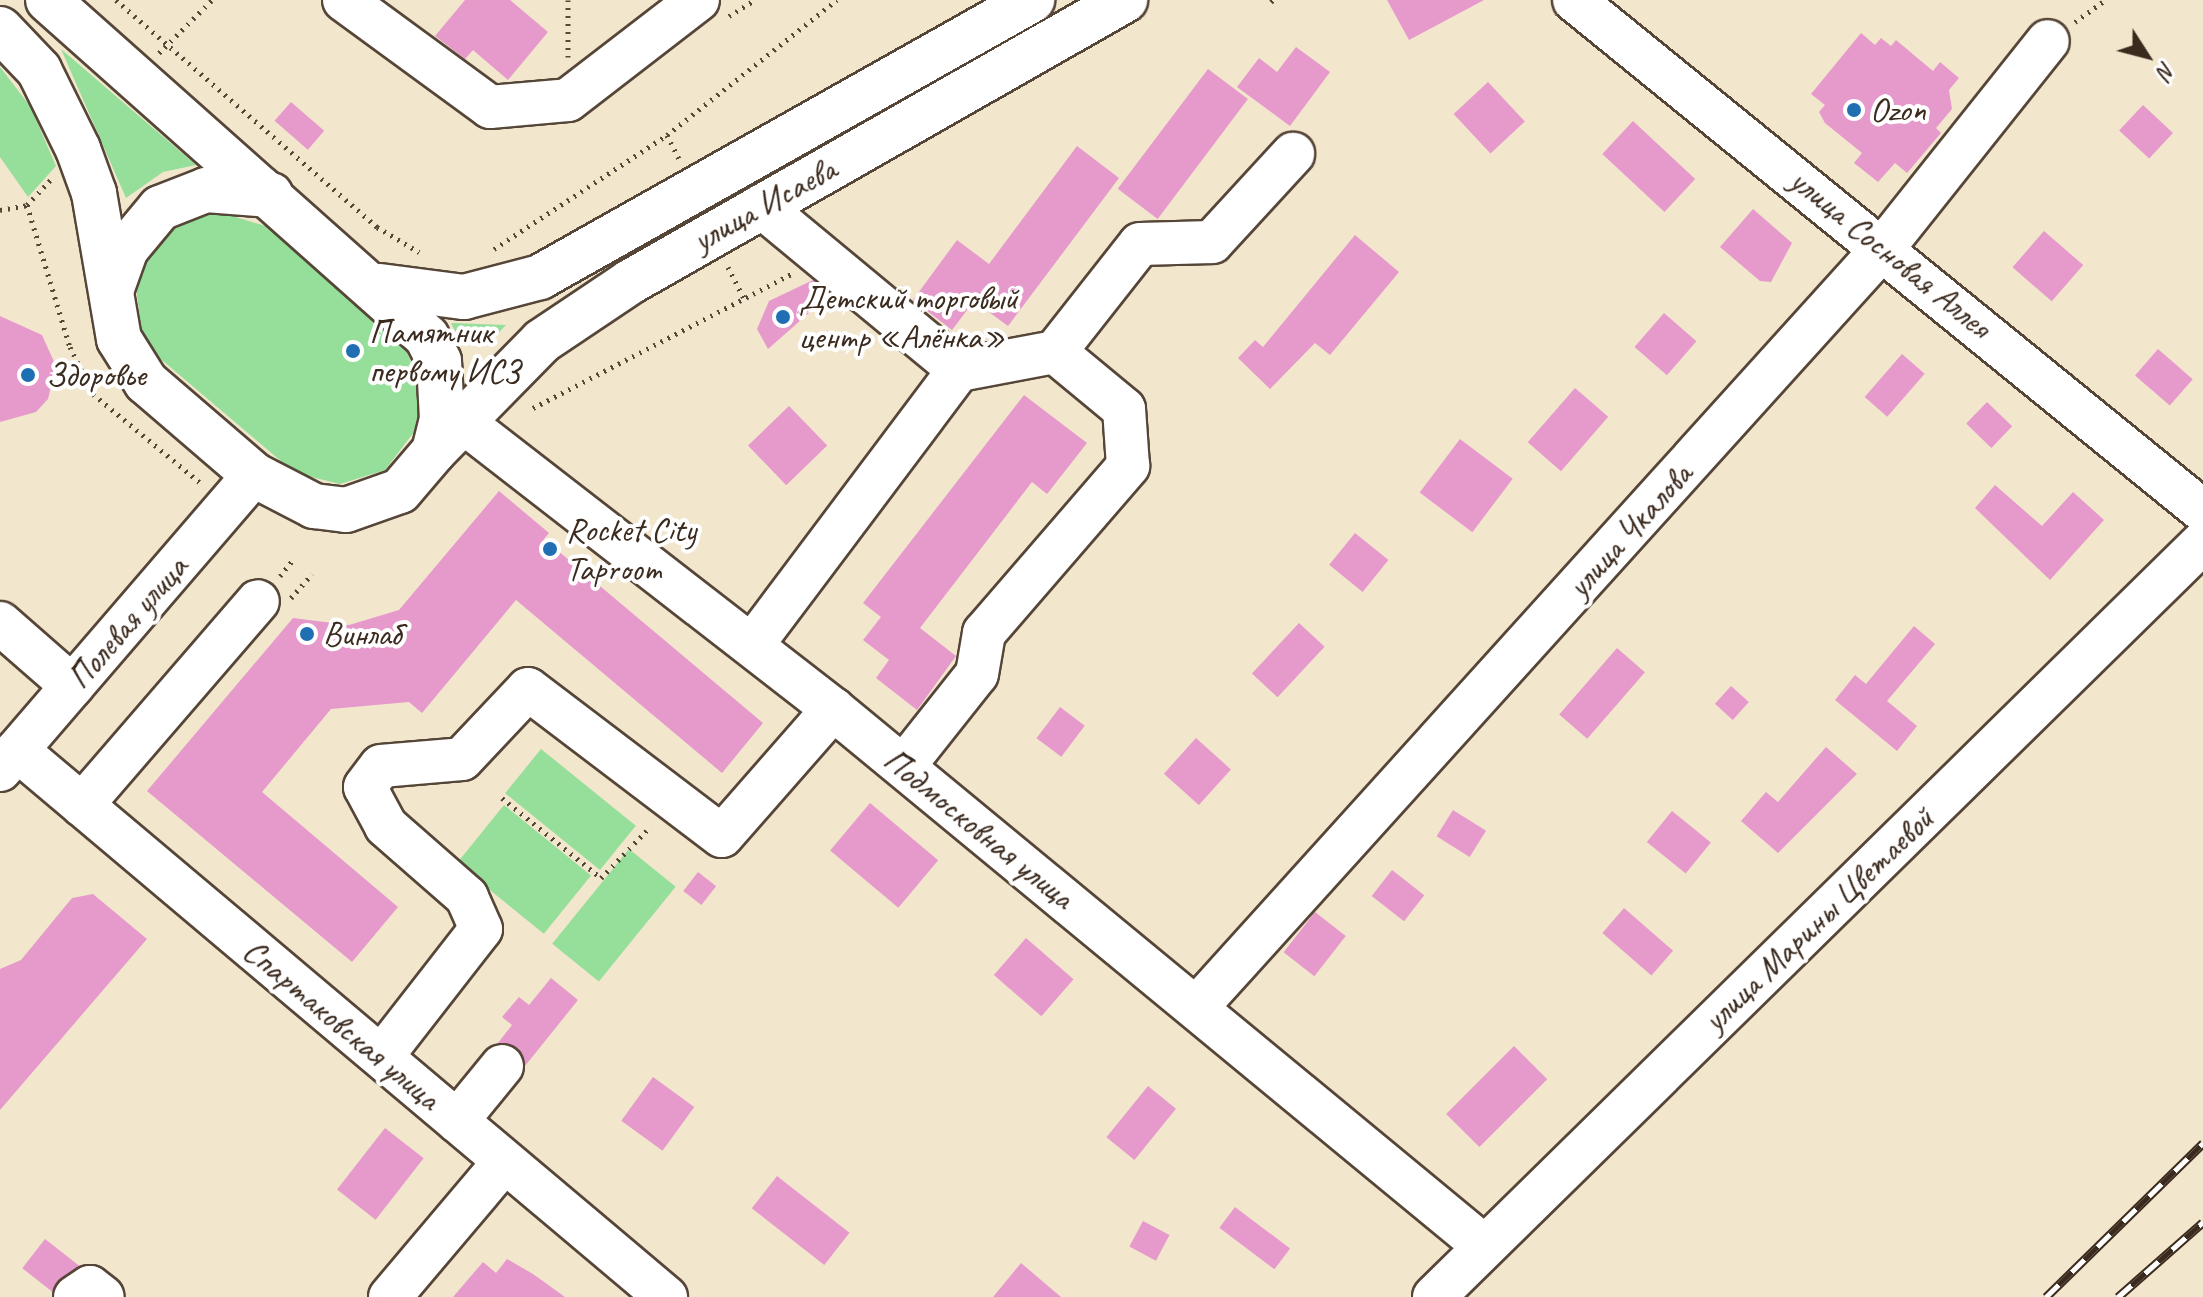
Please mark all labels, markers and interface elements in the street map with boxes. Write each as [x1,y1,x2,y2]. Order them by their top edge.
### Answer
north arrow [2107,16,2187,96]
text: N [2151,56,2182,84]
place label: Ozon [1870,90,1926,130]
marker: Ozon [1845,101,1863,119]
street label: улица Исаева [686,148,842,260]
street label: улица Сосновая Аллея [1783,160,1999,346]
place label: Детский торговый центр «Алёнка» [799,277,1018,356]
marker: Детский торговый центр «Алёнка» [774,308,792,326]
place label: Памятник первому ИСЗ [369,311,519,390]
marker: Памятник первому ИСЗ [344,342,362,360]
place label: Здоровье [46,355,146,395]
marker: Здоровье [17,364,39,386]
street label: улица Чкалова [1558,455,1700,605]
place label: Rocket City Taproom [566,509,696,588]
marker: Rocket City Taproom [541,540,559,558]
street label: Полевая улица [58,547,196,697]
place label: Винлаб [323,614,401,654]
marker: Винлаб [298,625,316,643]
street label: Подмосковная улица [875,738,1083,918]
street label: улица Марины Цветаевой [1694,798,1942,1040]
street label: Спартаковская улица [234,929,450,1119]

